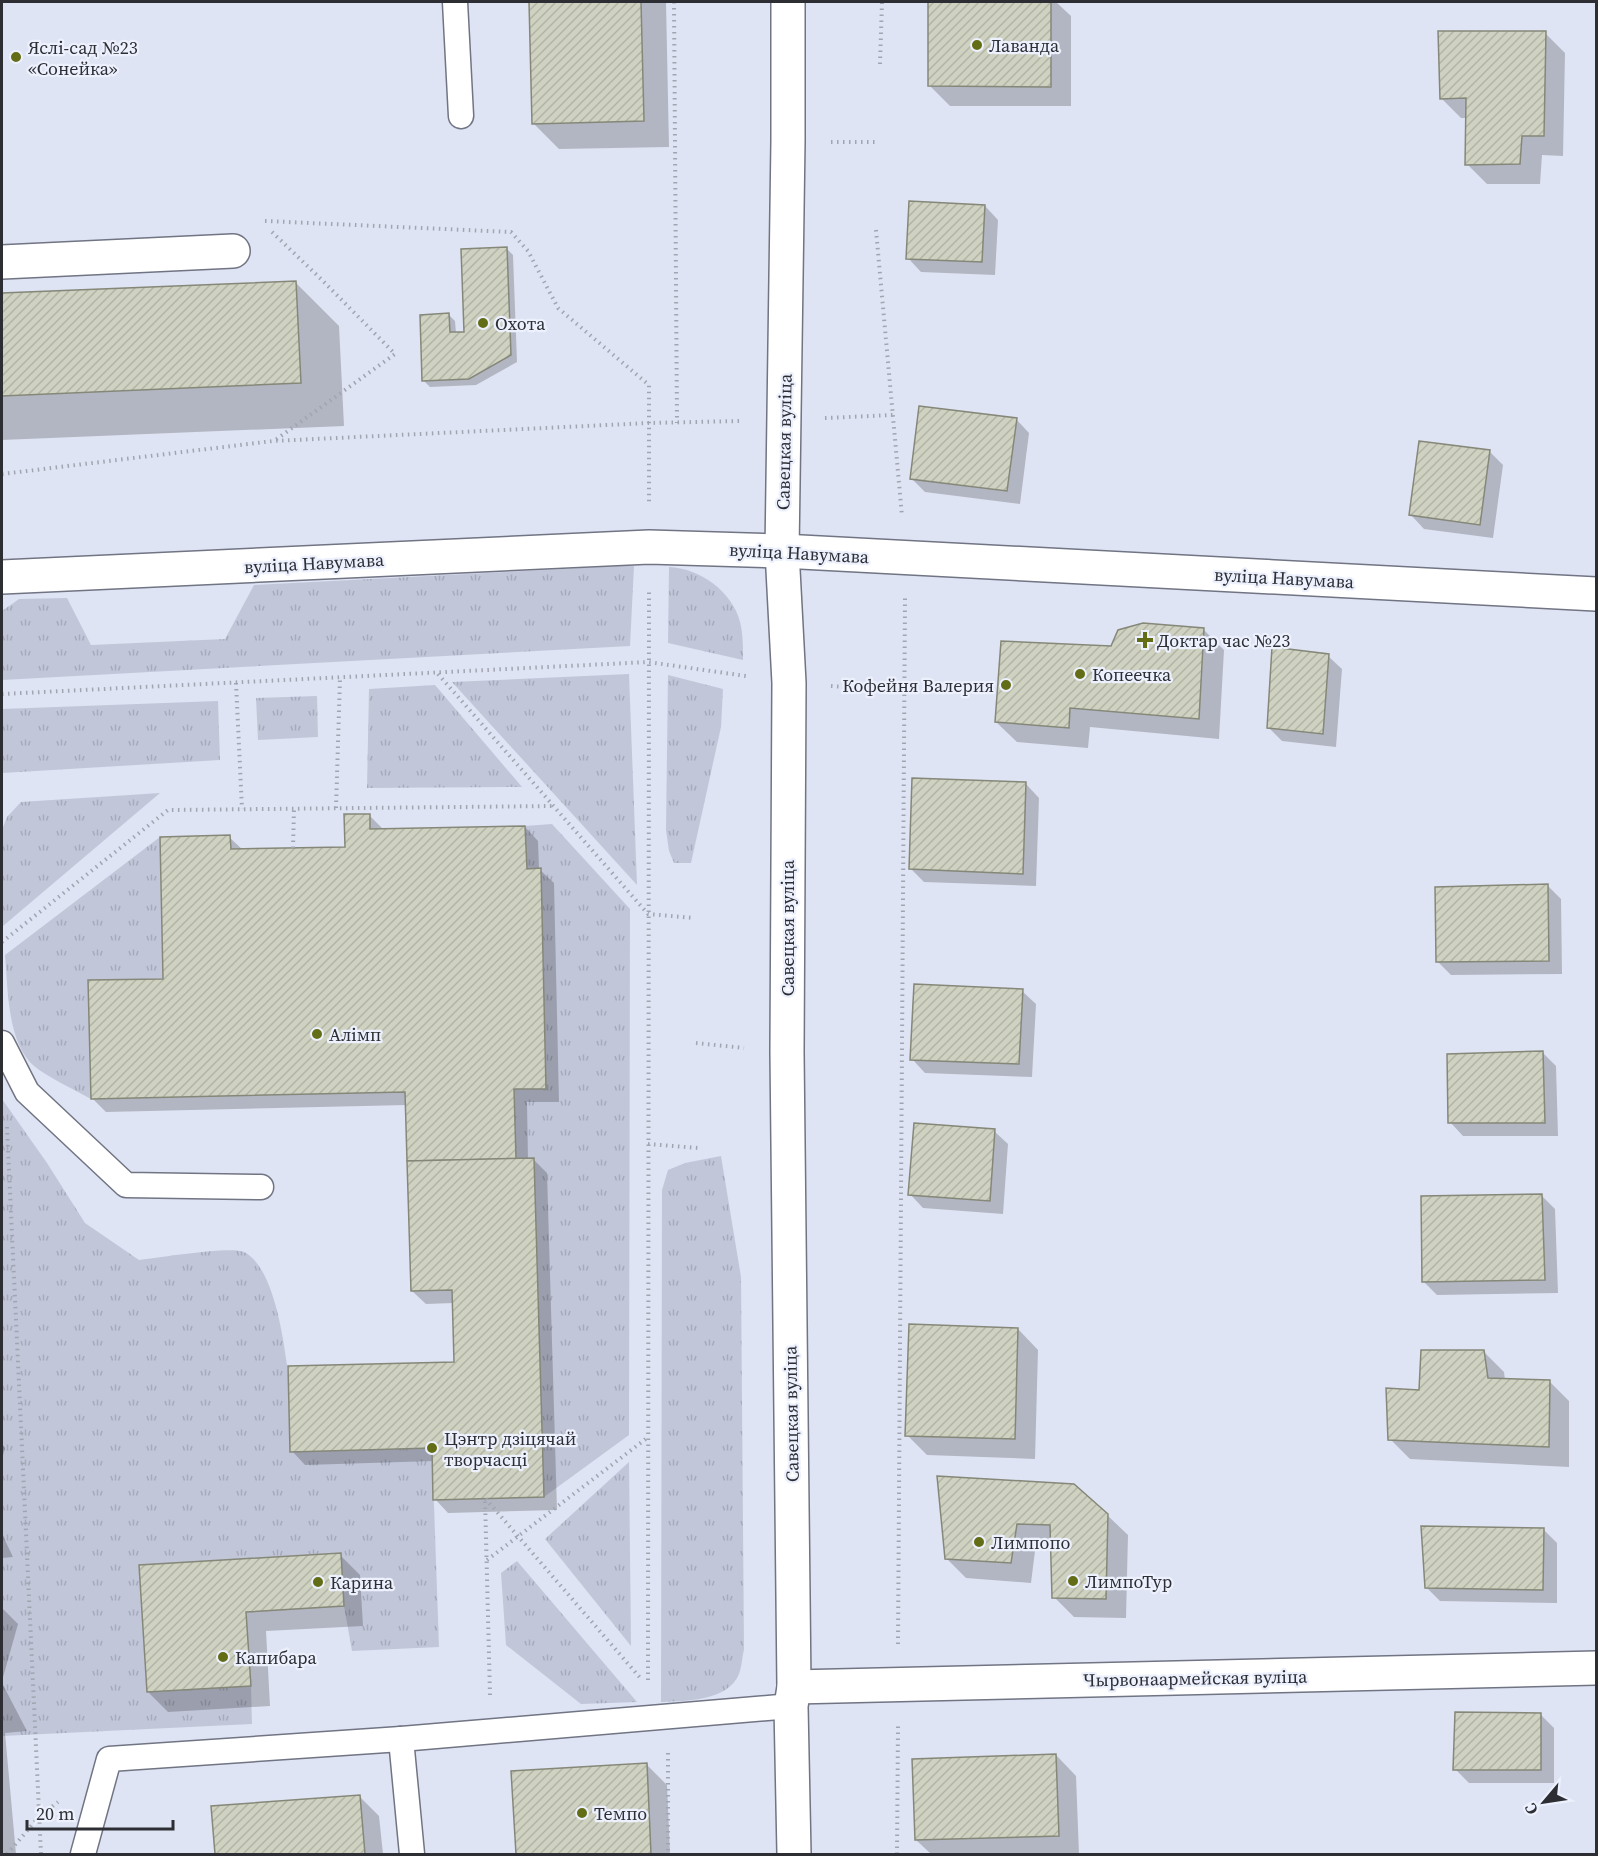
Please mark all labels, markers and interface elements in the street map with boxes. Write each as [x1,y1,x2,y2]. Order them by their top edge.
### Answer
place label: Лаванда [989,33,1060,58]
place label: Яслі-сад №23 «Сонейка» [28,35,138,81]
marker: Лаванда [970,38,984,52]
marker: Яслі-сад №23 «Сонейка» [9,50,23,64]
place label: Охота [495,311,546,336]
marker: Охота [476,316,490,330]
street label: Савецкая вуліца [770,373,798,510]
street label: вуліца Навумава [728,537,870,569]
street label: вуліца Навумава [243,547,385,579]
street label: вуліца Навумава [1213,562,1355,594]
place label: Доктар час №23 [1157,628,1290,653]
marker: Доктар час №23 [1138,633,1152,647]
place label: Копеечка [1092,662,1172,687]
marker: Копеечка [1073,667,1087,681]
place label: Кофейня Валерия [842,673,994,698]
marker: Кофейня Валерия [999,678,1013,692]
street label: Савецкая вуліца [775,859,800,996]
place label: Алімп [329,1022,381,1047]
marker: Алімп [310,1027,324,1041]
street label: Савецкая вуліца [777,1345,805,1482]
place label: Цэнтр дзіцячай творчасці [444,1426,576,1472]
marker: Цэнтр дзіцячай творчасці [425,1441,439,1455]
place label: Лимпопо [991,1530,1070,1555]
marker: Лимпопо [972,1535,986,1549]
place label: ЛимпоТур [1085,1569,1172,1594]
place label: Карина [330,1570,394,1595]
marker: ЛимпоТур [1066,1574,1080,1588]
marker: Карина [311,1575,325,1589]
place label: Капибара [235,1645,318,1670]
marker: Капибара [216,1650,230,1664]
street label: Чырвонаармейская вуліца [1083,1664,1308,1692]
north arrow [1514,1772,1574,1832]
scale bar [27,1793,172,1831]
text: С [1519,1800,1543,1819]
text: 20 m [36,1801,74,1826]
place label: Темпо [594,1801,647,1826]
marker: Темпо [575,1806,589,1820]

